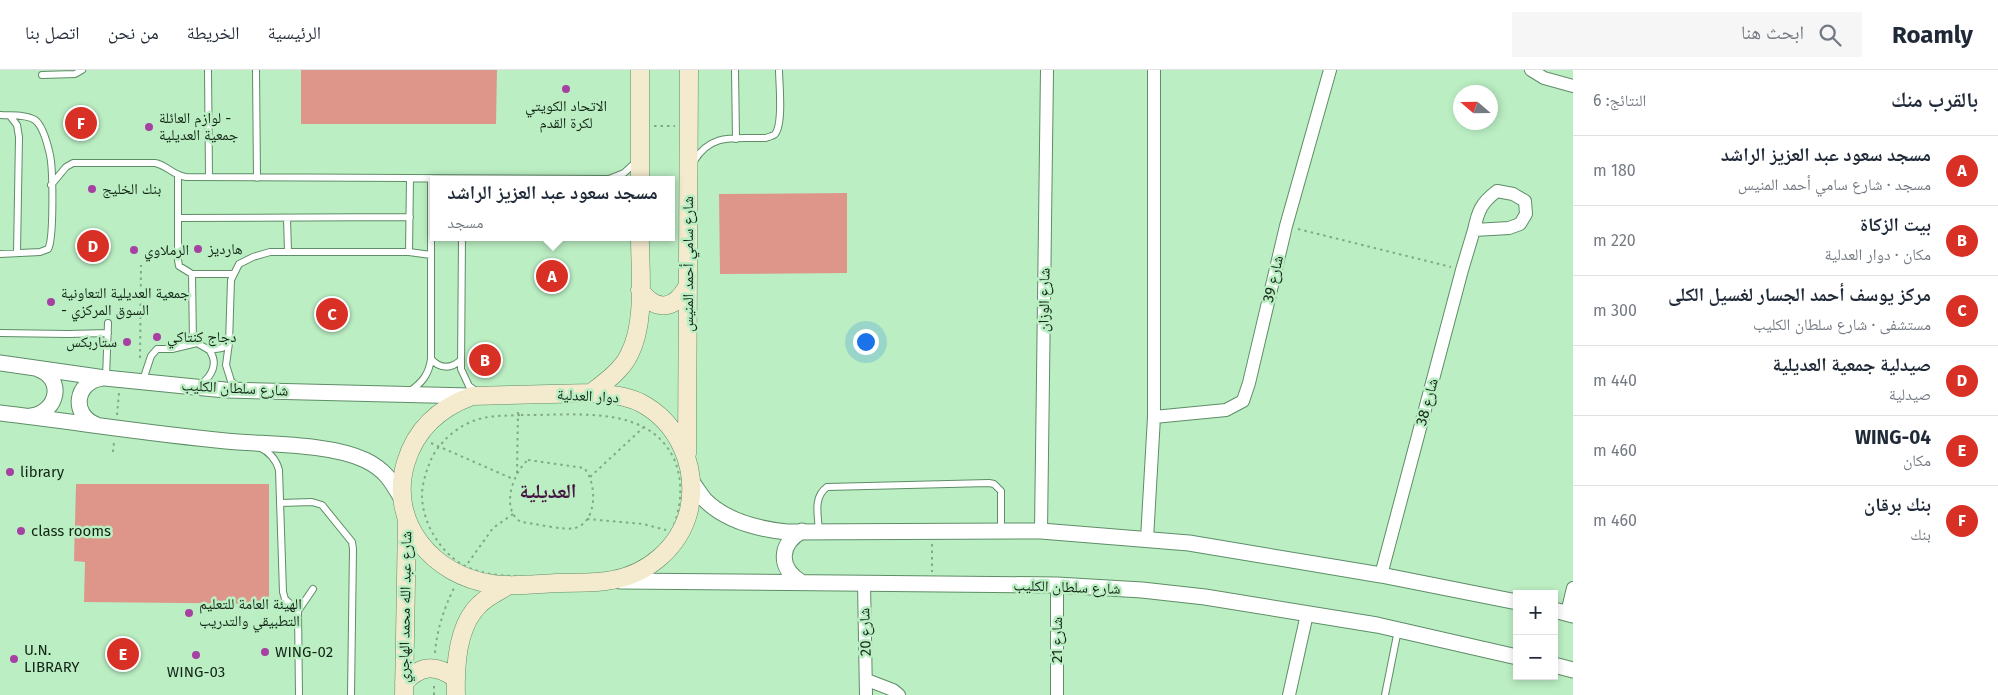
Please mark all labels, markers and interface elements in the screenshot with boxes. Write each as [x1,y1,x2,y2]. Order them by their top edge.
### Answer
search box [1512,12,1862,57]
text: ابحث هنا [1741,21,1804,44]
icon: search [1816,21,1844,49]
text: Roamly [1892,21,1973,49]
text: اتصل بنا [25,22,80,44]
text: من نحن [108,22,159,44]
text: الخريطة [187,22,240,44]
text: الرئيسية [268,22,321,44]
marker: الاتحاد الكويتي لكرة القدم [560,83,572,95]
north arrow [1453,85,1498,130]
text: بالقرب منك [1891,87,1978,113]
text: النتائج: 6 [1593,91,1646,110]
place label: الاتحاد الكويتي لكرة القدم [525,97,607,133]
pin: F [65,104,97,142]
place label: لوازم العائلة - جمعية العديلية [159,109,239,144]
marker: لوازم العائلة - جمعية العديلية [143,121,155,133]
text: مسجد سعود عبد العزيز الراشد [1721,143,1931,166]
text: 180 m [1593,161,1636,180]
text: A [1957,161,1967,180]
text: مسجد · شارع سامي أحمد المنيس [1738,175,1931,194]
popup [430,176,675,241]
place label: بنك الخليج [102,180,161,199]
text: مسجد سعود عبد العزيز الراشد [447,181,658,204]
marker: بنك الخليج [86,183,98,195]
street label: شارع سامي أحمد المنيس [679,196,700,332]
text: مسجد [447,213,483,232]
text: بيت الزكاة [1860,213,1931,236]
pin: D [77,227,109,265]
text: 220 m [1593,231,1636,250]
text: B [1957,231,1967,250]
place label: هارديز [207,240,243,258]
place label: الرملاوي [144,241,189,262]
marker: هارديز [192,243,204,255]
marker: الرملاوي [128,244,140,256]
text: مكان · دوار العدلية [1824,245,1931,264]
street label: شارع 39 [1259,254,1288,304]
pin: A [536,257,568,295]
street label: شارع الوزان [1034,268,1055,332]
text: مركز يوسف أحمد الجسار لغسيل الكلى [1668,283,1931,306]
place label: جمعية العديلية التعاونية - السوق المركزي [61,284,190,322]
pin: C [316,295,348,333]
marker: جمعية العديلية التعاونية - السوق المركزي [45,296,57,308]
text: 300 m [1593,301,1637,320]
text: C [1957,301,1967,320]
text: مستشفى · شارع سلطان الكليب [1753,315,1931,334]
place label: دجاج كنتاكي [167,328,236,349]
your location [853,329,879,355]
marker: دجاج كنتاكي [151,331,163,343]
place label: ستاربكس [66,333,117,352]
marker: ستاربكس [121,336,133,348]
pin: B [469,341,501,379]
text: صيدلية جمعية العديلية [1773,353,1931,376]
text: 440 m [1593,371,1637,390]
text: D [1957,371,1967,390]
street label: شارع سلطان الكليب [181,376,289,401]
street label: شارع 38 [1412,376,1443,428]
street label: دوار العدلية [557,385,619,407]
text: صيدلية [1889,385,1931,404]
text: WING-04 [1855,426,1931,449]
text: 460 m [1593,441,1637,460]
text: E [1958,441,1966,460]
text: مكان [1903,451,1931,470]
place label: library [20,463,65,481]
marker: library [4,466,16,478]
district label: العديلية [520,479,576,503]
text: بنك برقان [1864,493,1931,516]
text: 460 m [1593,511,1637,530]
text: F [1958,511,1966,530]
place label: class rooms [31,522,111,540]
marker: class rooms [15,525,27,537]
text: بنك [1910,525,1931,544]
street label: شارع عبد الله محمد الهاجري [395,531,418,683]
street label: شارع سلطان الكليب [1013,576,1121,599]
map controls [1513,590,1558,680]
button: + [1513,590,1558,635]
place label: الهيئة العامة للتعليم التطبيقي والتدريب [199,595,302,633]
marker: الهيئة العامة للتعليم التطبيقي والتدريب [183,607,195,619]
street label: شارع 20 [855,607,876,656]
street label: شارع 21 [1048,617,1067,663]
pin: E [107,635,139,673]
button: − [1513,635,1558,680]
place label: U.N. LIBRARY [24,641,80,676]
place label: WING-02 [275,643,333,661]
marker: WING-02 [259,646,271,658]
marker: WING-03 [190,649,202,661]
marker: U.N. LIBRARY [8,653,20,665]
place label: WING-03 [167,663,225,681]

